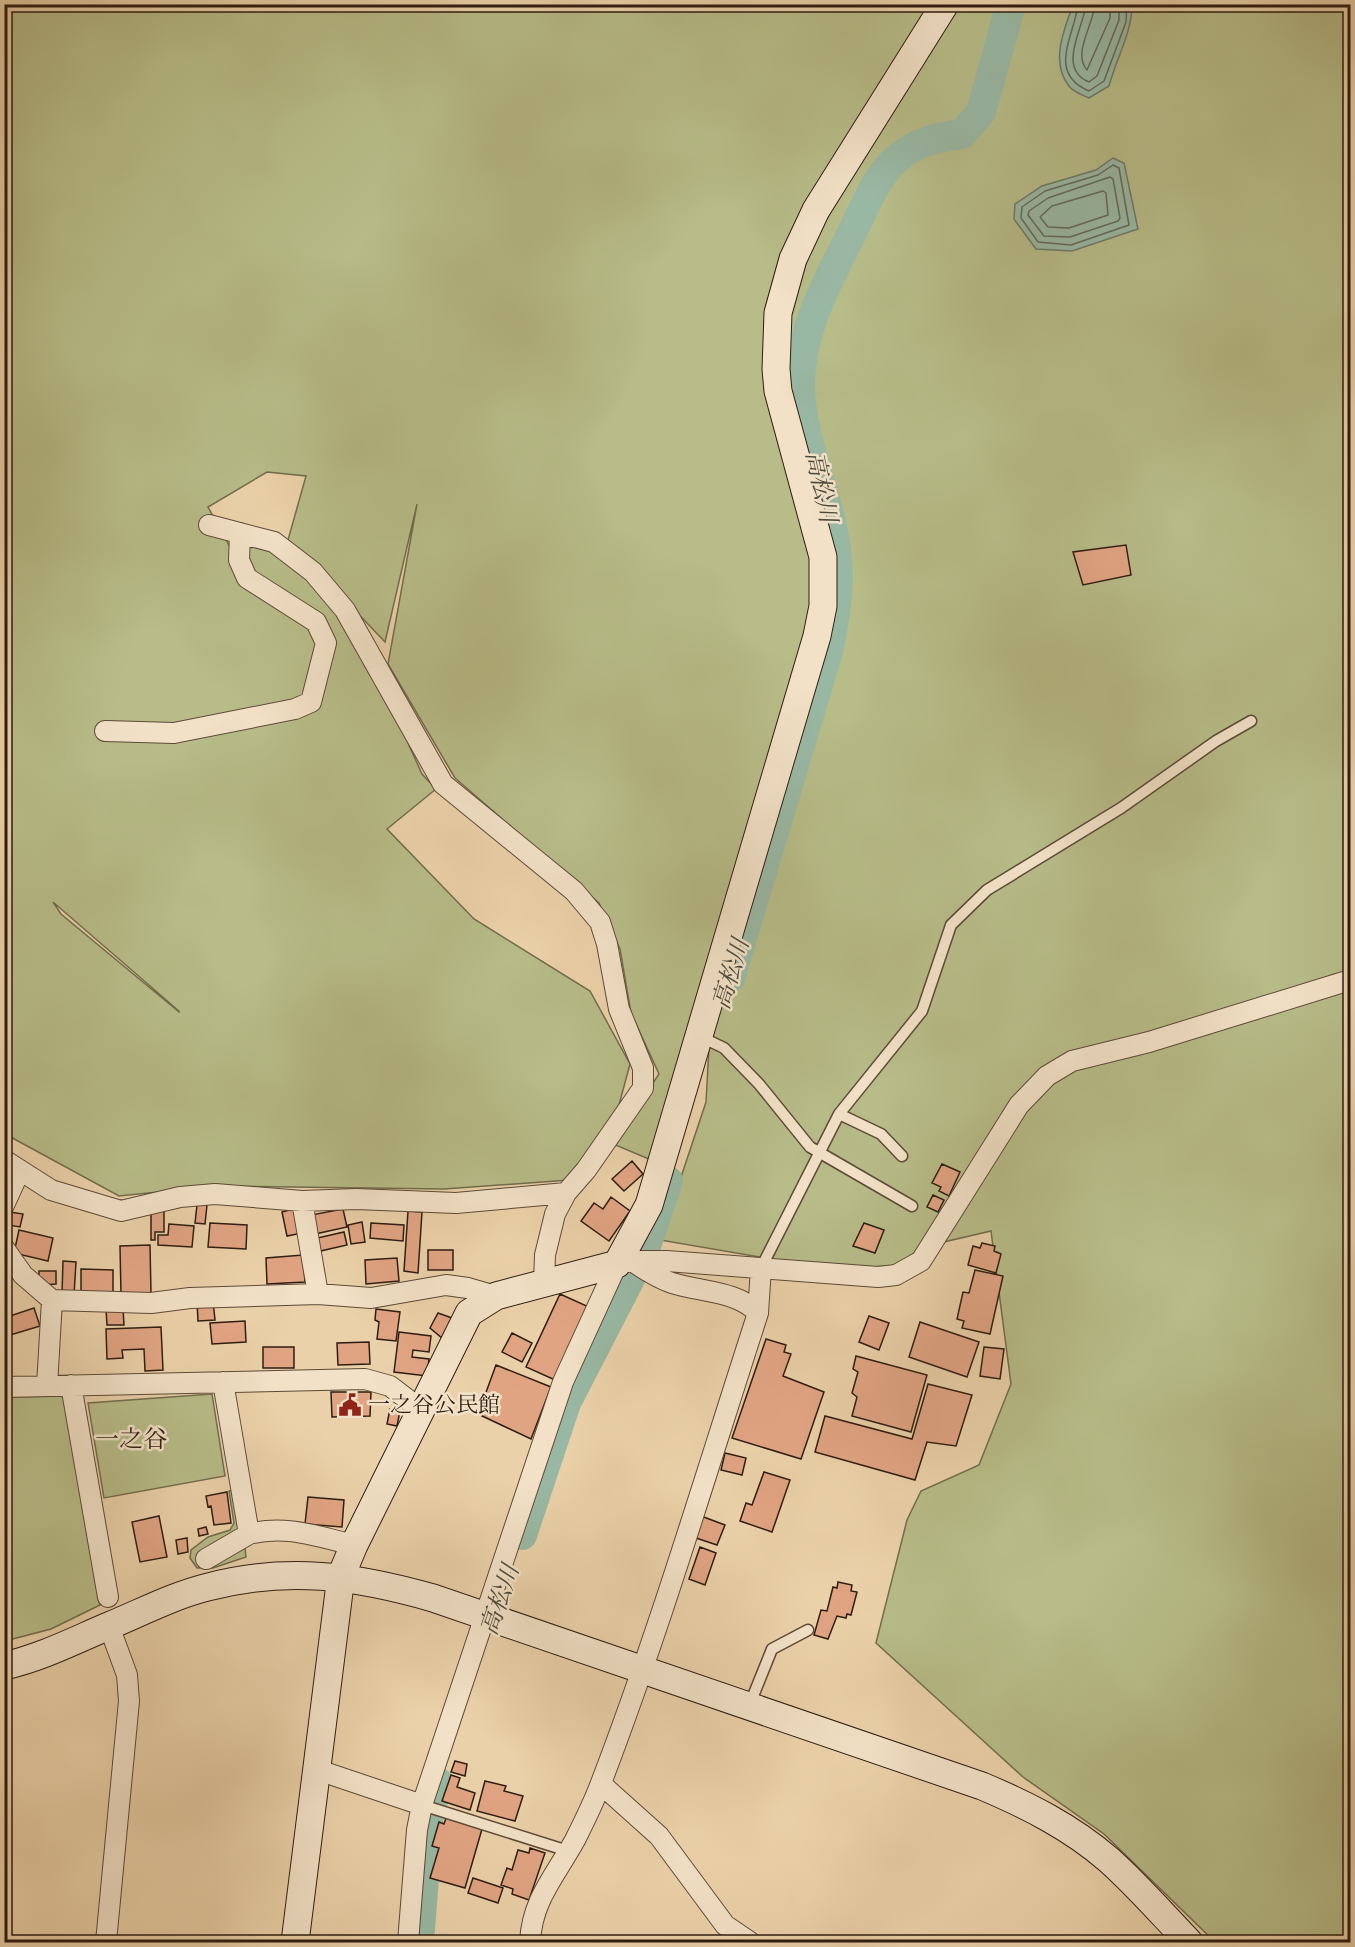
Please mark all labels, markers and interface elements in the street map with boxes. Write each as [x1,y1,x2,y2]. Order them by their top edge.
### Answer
water label: 高松川 [798,449,844,528]
water label: 高松川 [706,932,757,1013]
place label: 一之谷公民館 [368,1391,500,1419]
public building icon: 一之谷公民館 [337,1392,363,1418]
district label: 一之谷 [95,1424,167,1455]
water label: 高松川 [474,1558,527,1639]

